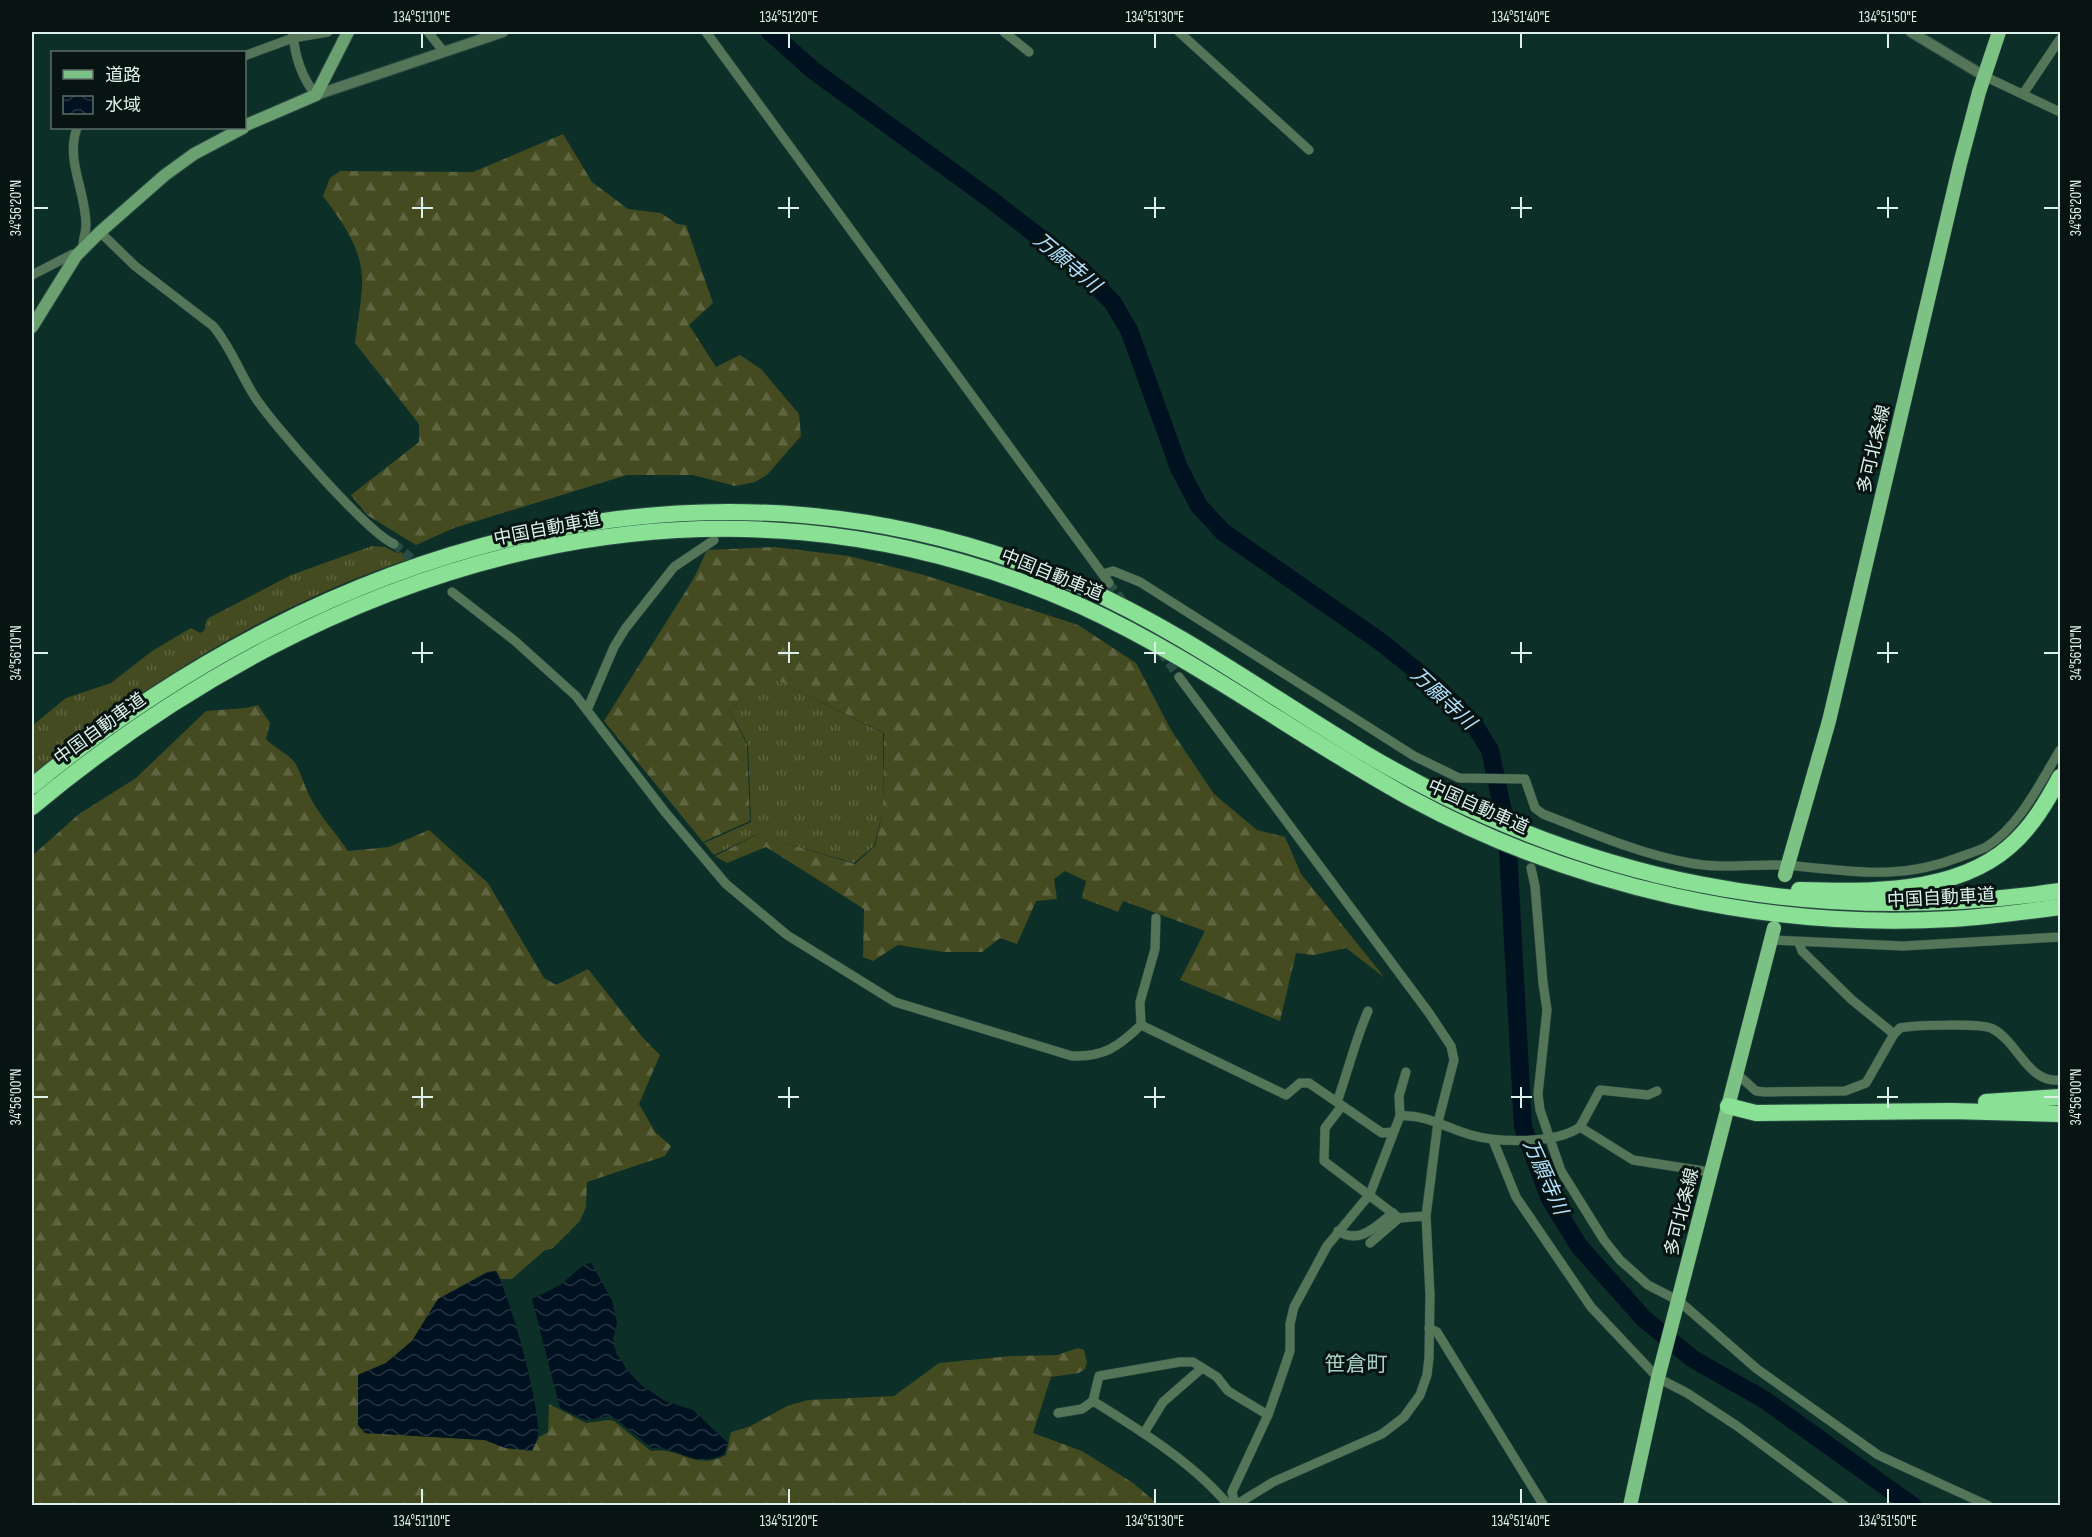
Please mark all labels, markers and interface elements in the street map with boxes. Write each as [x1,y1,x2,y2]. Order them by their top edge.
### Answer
text: 134°51'10"E [393,8,451,27]
text: 134°51'20"E [760,8,818,27]
text: 134°51'30"E [1126,8,1184,27]
text: 134°51'40"E [1492,8,1550,27]
text: 134°51'50"E [1859,8,1917,27]
legend [51,51,246,129]
text: 道路 [105,65,141,86]
text: 水域 [105,95,141,116]
text: 34°56'20"N [7,180,26,236]
text: 34°56'20"N [2067,180,2086,236]
water label: 万願寺川 [1029,228,1107,299]
street label: 多可北条線 [1854,403,1894,495]
street label: 中国自動車道 [492,508,602,550]
street label: 中国自動車道 [998,545,1106,605]
text: 34°56'10"N [7,625,26,681]
text: 34°56'10"N [2067,625,2086,681]
water label: 万願寺川 [1406,663,1482,736]
street label: 中国自動車道 [50,689,150,769]
street label: 中国自動車道 [1424,775,1532,839]
street label: 中国自動車道 [1887,885,1995,911]
text: 34°56'00"N [7,1069,26,1125]
text: 34°56'00"N [2067,1069,2086,1125]
water label: 万願寺川 [1518,1136,1573,1220]
street label: 多可北条線 [1661,1166,1703,1258]
district label: 笹倉町 [1325,1352,1388,1377]
text: 134°51'10"E [393,1512,451,1531]
text: 134°51'20"E [760,1512,818,1531]
text: 134°51'30"E [1126,1512,1184,1531]
text: 134°51'40"E [1492,1512,1550,1531]
text: 134°51'50"E [1859,1512,1917,1531]

